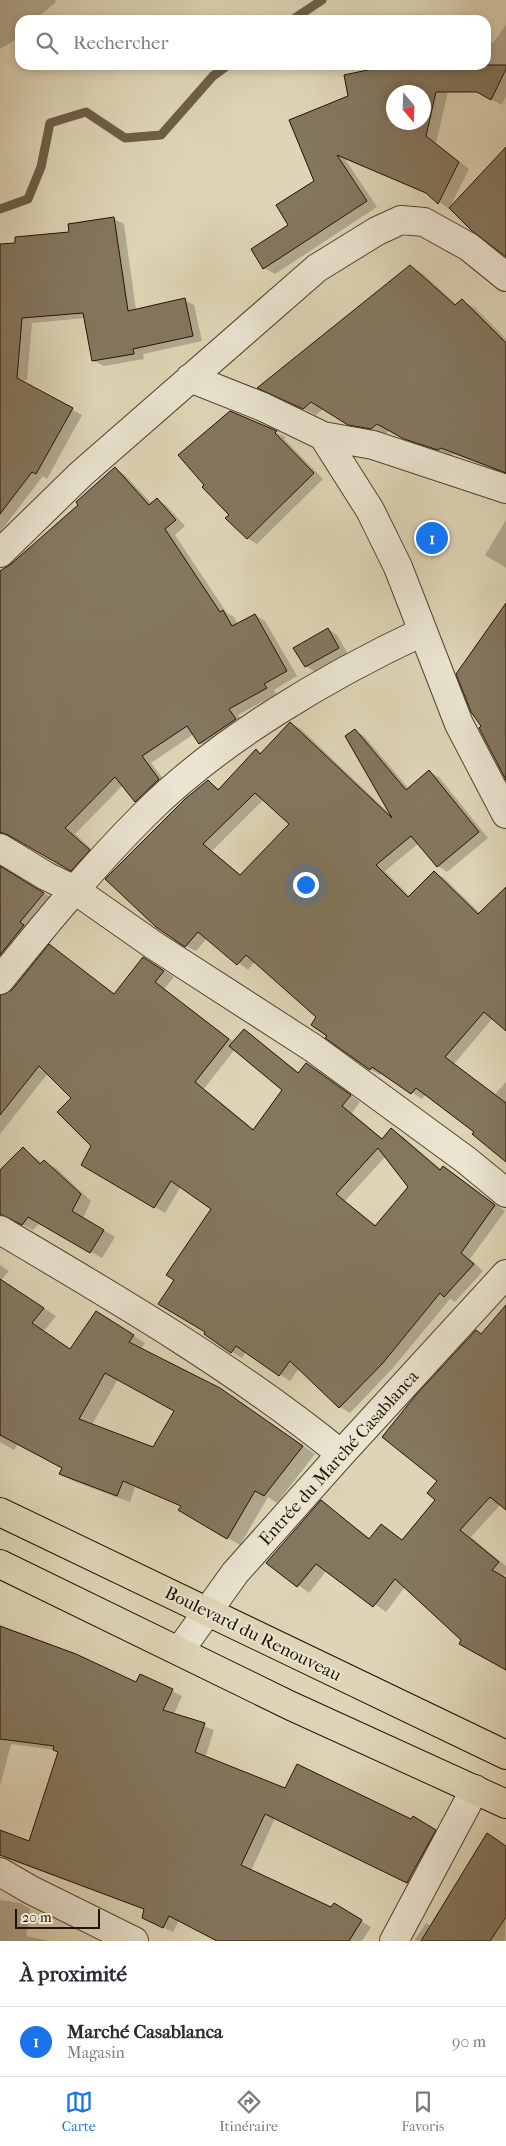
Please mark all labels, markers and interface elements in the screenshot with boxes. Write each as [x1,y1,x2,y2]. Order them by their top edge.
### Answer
search box [15,15,491,70]
icon: search [33,29,61,57]
text: Rechercher [73,32,169,54]
north arrow [386,85,431,130]
pin: 1 [416,519,448,557]
your location [293,872,319,898]
street label: Entrée du Marché Casablanca [255,1366,424,1550]
street label: Boulevard du Renouveau [161,1582,345,1686]
scale bar [15,1906,100,1929]
text: 20 m [22,1909,52,1926]
text: À proximité [20,1962,127,1986]
text: Marché Casablanca [67,2021,223,2043]
text: 1 [33,2032,39,2051]
text: 90 m [452,2032,486,2051]
text: Magasin [67,2043,125,2062]
tab: Carte [62,2088,96,2135]
tab: Itinéraire [219,2088,278,2135]
tab: Favoris [402,2088,444,2135]

